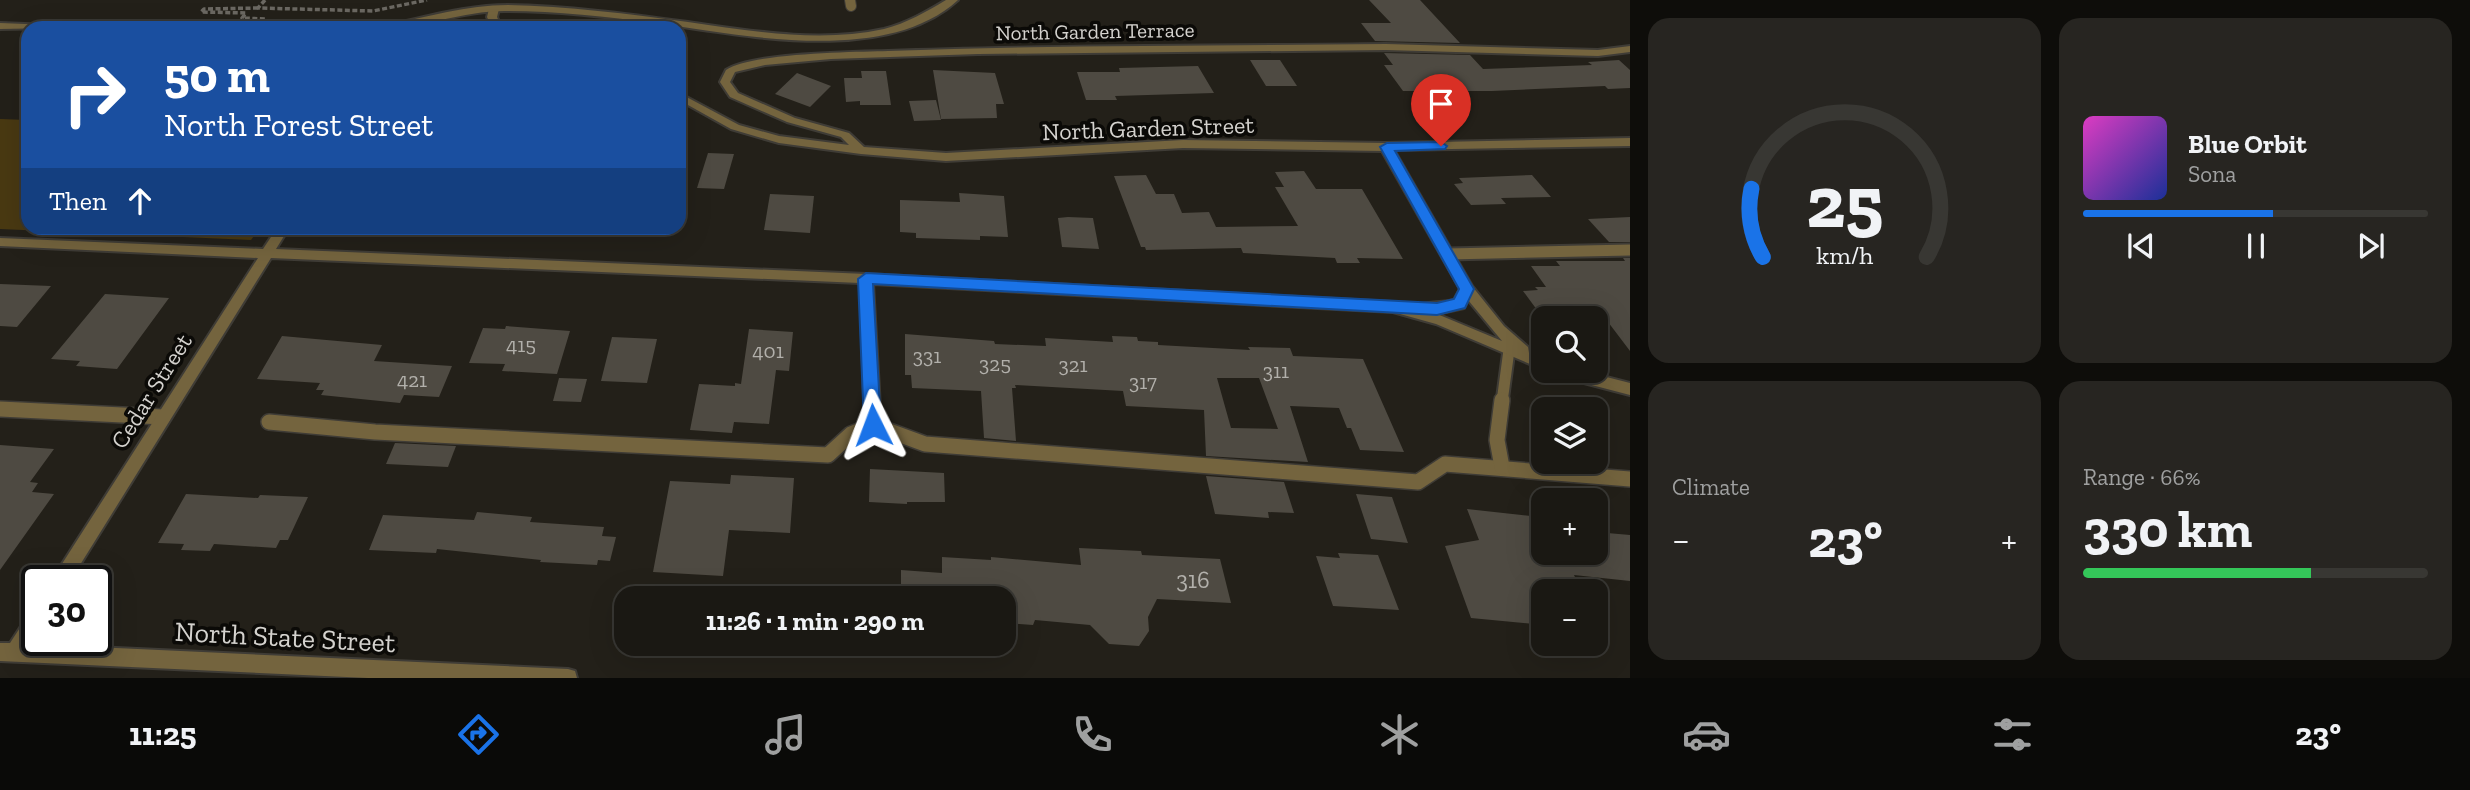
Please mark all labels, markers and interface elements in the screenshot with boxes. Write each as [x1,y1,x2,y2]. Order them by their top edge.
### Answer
street label: North Garden Terrace [995,17,1195,45]
text: 50 m [164,46,270,105]
icon: right [49,49,140,140]
pin [1411,74,1471,146]
icon: arrive [1422,85,1460,123]
text: North Forest Street [164,106,433,144]
street label: North Garden Street [1041,110,1255,146]
text: Blue Orbit [2188,128,2307,160]
text: 25 [1806,158,1883,246]
text: Sona [2188,160,2236,188]
icon: ahead [121,182,159,220]
text: Then [49,185,107,217]
icon: previous [2122,227,2160,265]
icon: pause [2237,227,2275,265]
icon: next [2352,227,2390,265]
text: km/h [1816,240,1873,270]
map controls [1531,306,1608,656]
button: search [1531,306,1608,383]
street label: Cedar Street [104,328,198,454]
house number: 415 [506,332,536,357]
house number: 401 [752,338,784,363]
house number: 331 [913,343,941,368]
house number: 325 [979,351,1011,376]
house number: 321 [1058,352,1088,377]
house number: 311 [1263,358,1289,383]
house number: 421 [397,367,427,392]
house number: 317 [1129,369,1157,394]
position arrow [836,388,910,462]
button: layers [1531,397,1608,474]
text: Range · 66% [2083,463,2201,491]
text: Climate [1672,473,1750,501]
button: + [1531,488,1608,565]
text: 330 km [2083,498,2252,560]
text: 23° [1808,508,1883,570]
text: − [1672,517,1690,563]
text: + [2001,517,2017,563]
speed limit sign: 30 [21,565,112,656]
house number: 316 [1176,565,1210,594]
button: − [1531,579,1608,656]
text: 11:26 · 1 min · 290 m [706,605,924,637]
street label: North State Street [174,615,397,659]
icon: directions [454,710,503,759]
icon: music [761,710,810,759]
icon: phone [1068,710,1117,759]
icon: climate [1375,710,1424,759]
icon: car [1682,710,1731,759]
icon: filters [1988,710,2037,759]
text: 11:25 [129,715,197,753]
text: 23° [2295,715,2341,753]

